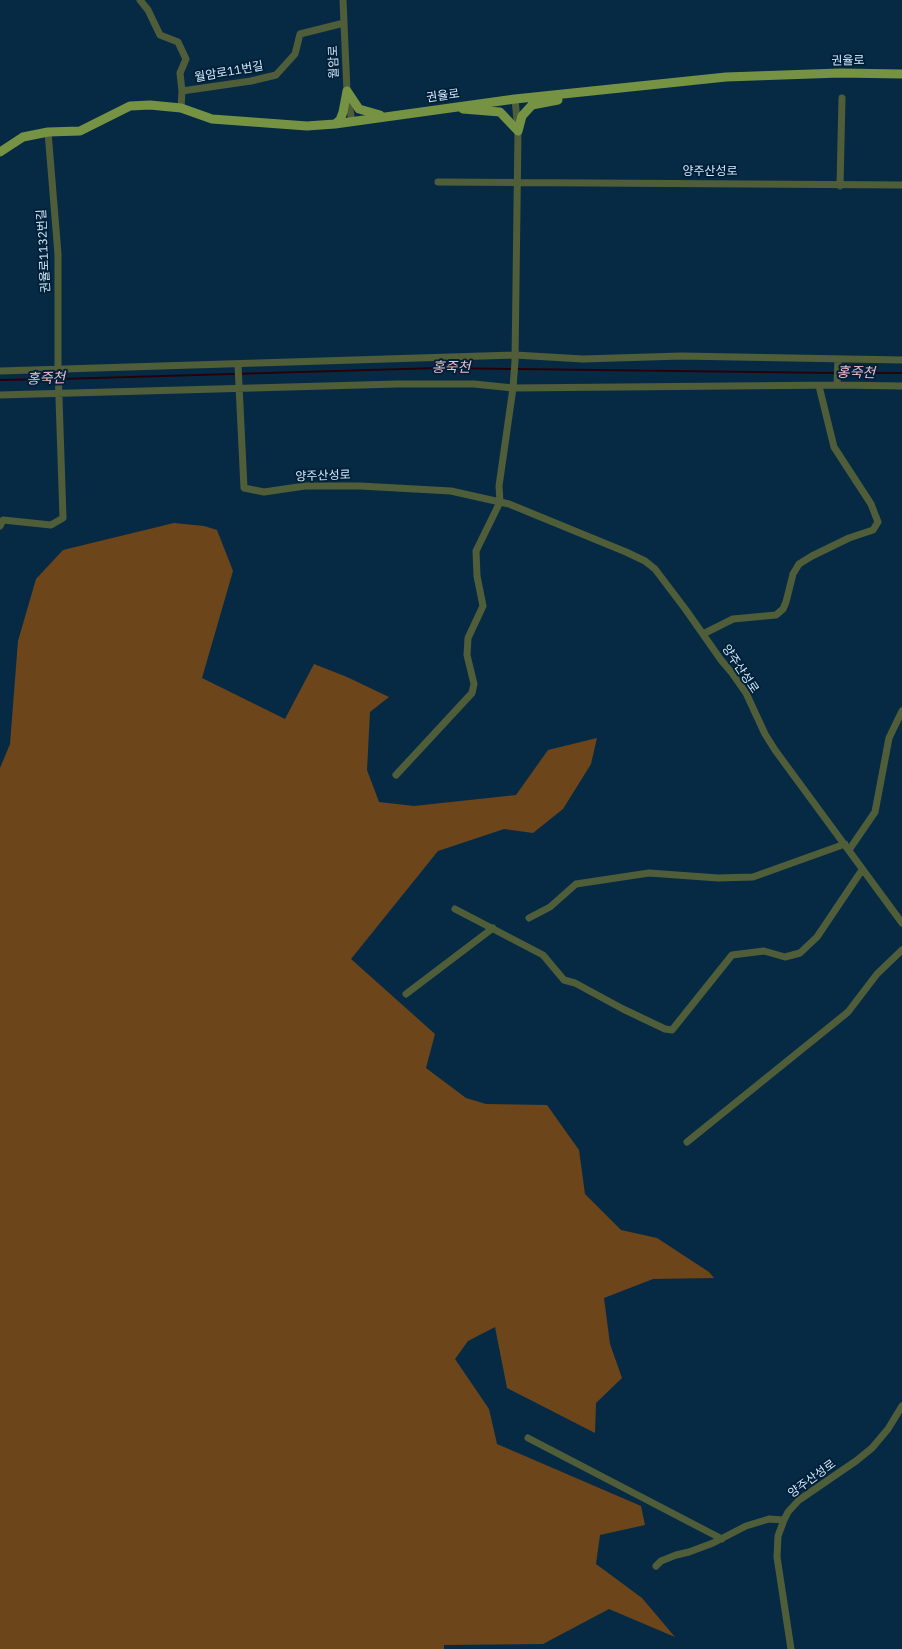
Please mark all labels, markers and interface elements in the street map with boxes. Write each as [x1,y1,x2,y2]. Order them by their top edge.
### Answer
street label: 월암로 [326,45,342,79]
street label: 권율로 [831,54,865,68]
street label: 월암로11번길 [193,59,265,85]
street label: 권율로 [426,87,460,105]
street label: 양주산성로 [682,165,738,179]
street label: 권율로1132번길 [35,209,53,293]
water label: 홍죽천 [432,360,470,376]
water label: 홍죽천 [837,364,875,382]
water label: 홍죽천 [26,370,66,388]
street label: 양주산성로 [295,468,351,484]
street label: 양주산성로 [719,642,761,696]
street label: 양주산성로 [785,1457,839,1501]

